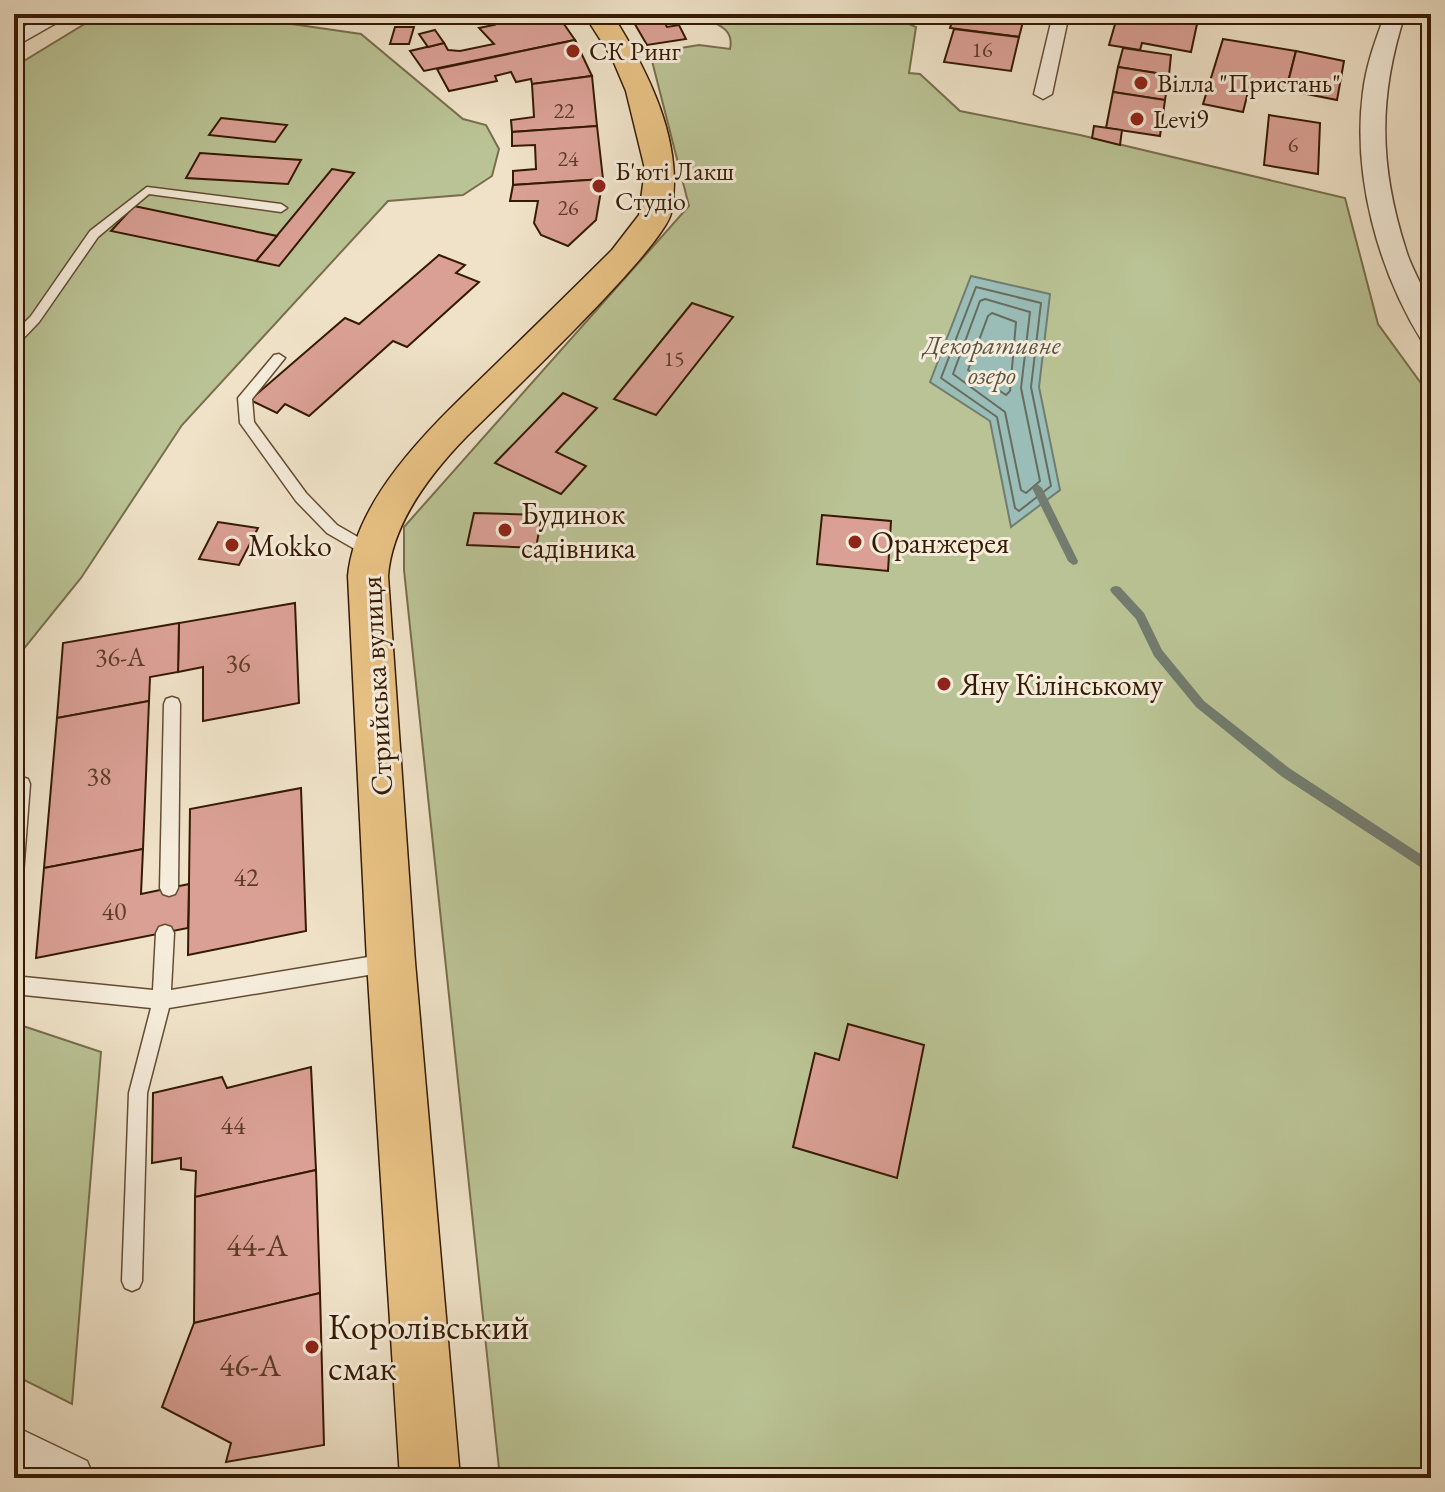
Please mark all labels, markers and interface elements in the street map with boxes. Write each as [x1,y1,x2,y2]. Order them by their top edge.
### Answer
place label: СК Ринг [589,34,681,68]
house number: 16 [971,35,993,64]
marker: СК Ринг [564,42,582,60]
place label: Вілла "Пристань" [1157,66,1341,100]
marker: Вілла "Пристань" [1132,74,1150,92]
house number: 22 [553,96,575,125]
place label: Levi9 [1153,102,1209,136]
marker: Levi9 [1128,110,1146,128]
house number: 6 [1288,130,1299,159]
house number: 24 [557,144,579,173]
place label: Б'юті Лакш Студіо [615,154,734,218]
marker: Б'юті Лакш Студіо [590,177,608,195]
house number: 26 [557,193,579,222]
water label: Декоративне озеро [921,328,1062,392]
house number: 15 [663,344,685,373]
place label: Будинок садівника [521,494,636,567]
marker: Будинок садівника [496,521,514,539]
place label: Оранжерея [871,523,1009,562]
place label: Mokko [248,526,332,565]
marker: Оранжерея [846,533,864,551]
marker: Mokko [223,536,241,554]
street label: Стрийська вулиця [351,575,401,797]
house number: 36-А [95,640,146,674]
house number: 36 [226,646,250,680]
place label: Яну Кілінському [959,665,1164,704]
marker: Яну Кілінському [935,675,953,693]
house number: 38 [87,759,111,793]
house number: 42 [234,860,259,894]
house number: 40 [102,894,126,928]
house number: 44 [221,1108,246,1142]
house number: 44-А [226,1224,289,1266]
place label: Королівський смак [328,1303,529,1391]
marker: Королівський смак [303,1338,321,1356]
house number: 46-А [219,1344,282,1386]

